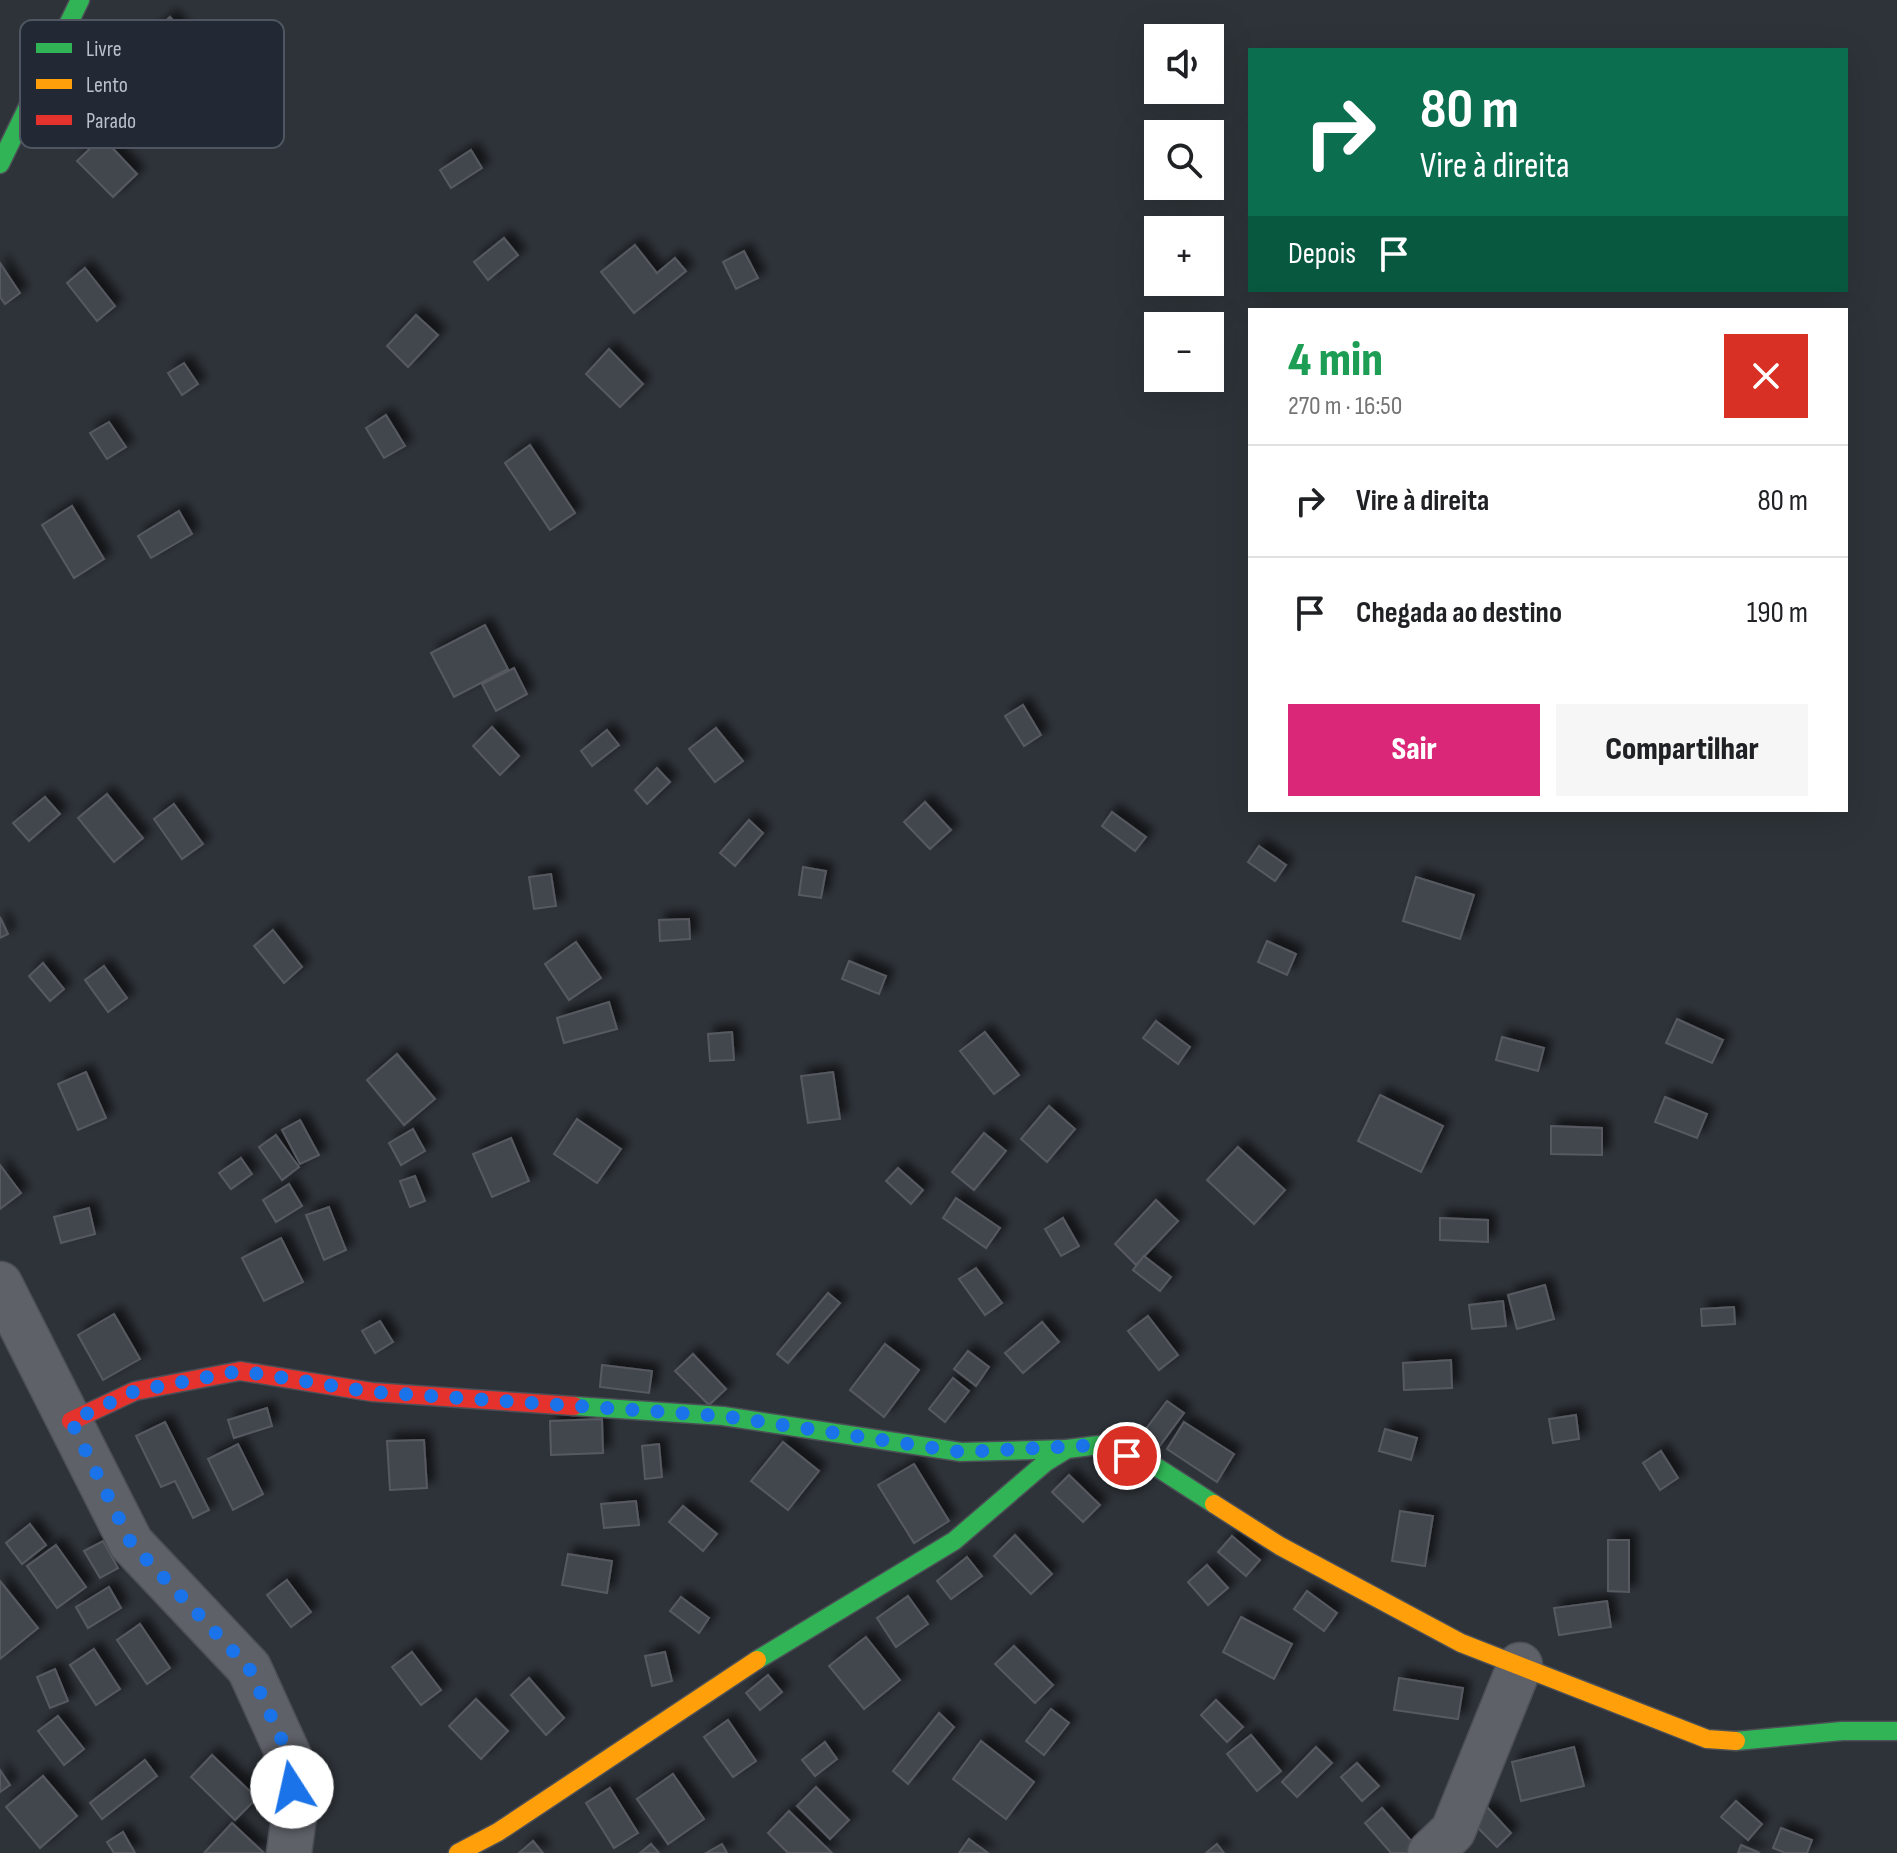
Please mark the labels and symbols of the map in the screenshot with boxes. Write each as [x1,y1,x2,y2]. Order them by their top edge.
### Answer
legend [20,20,284,148]
text: Livre [86,36,122,63]
text: Lento [86,72,128,99]
text: Parado [86,108,136,135]
pin [1093,1422,1161,1490]
position arrow [250,1745,334,1829]

